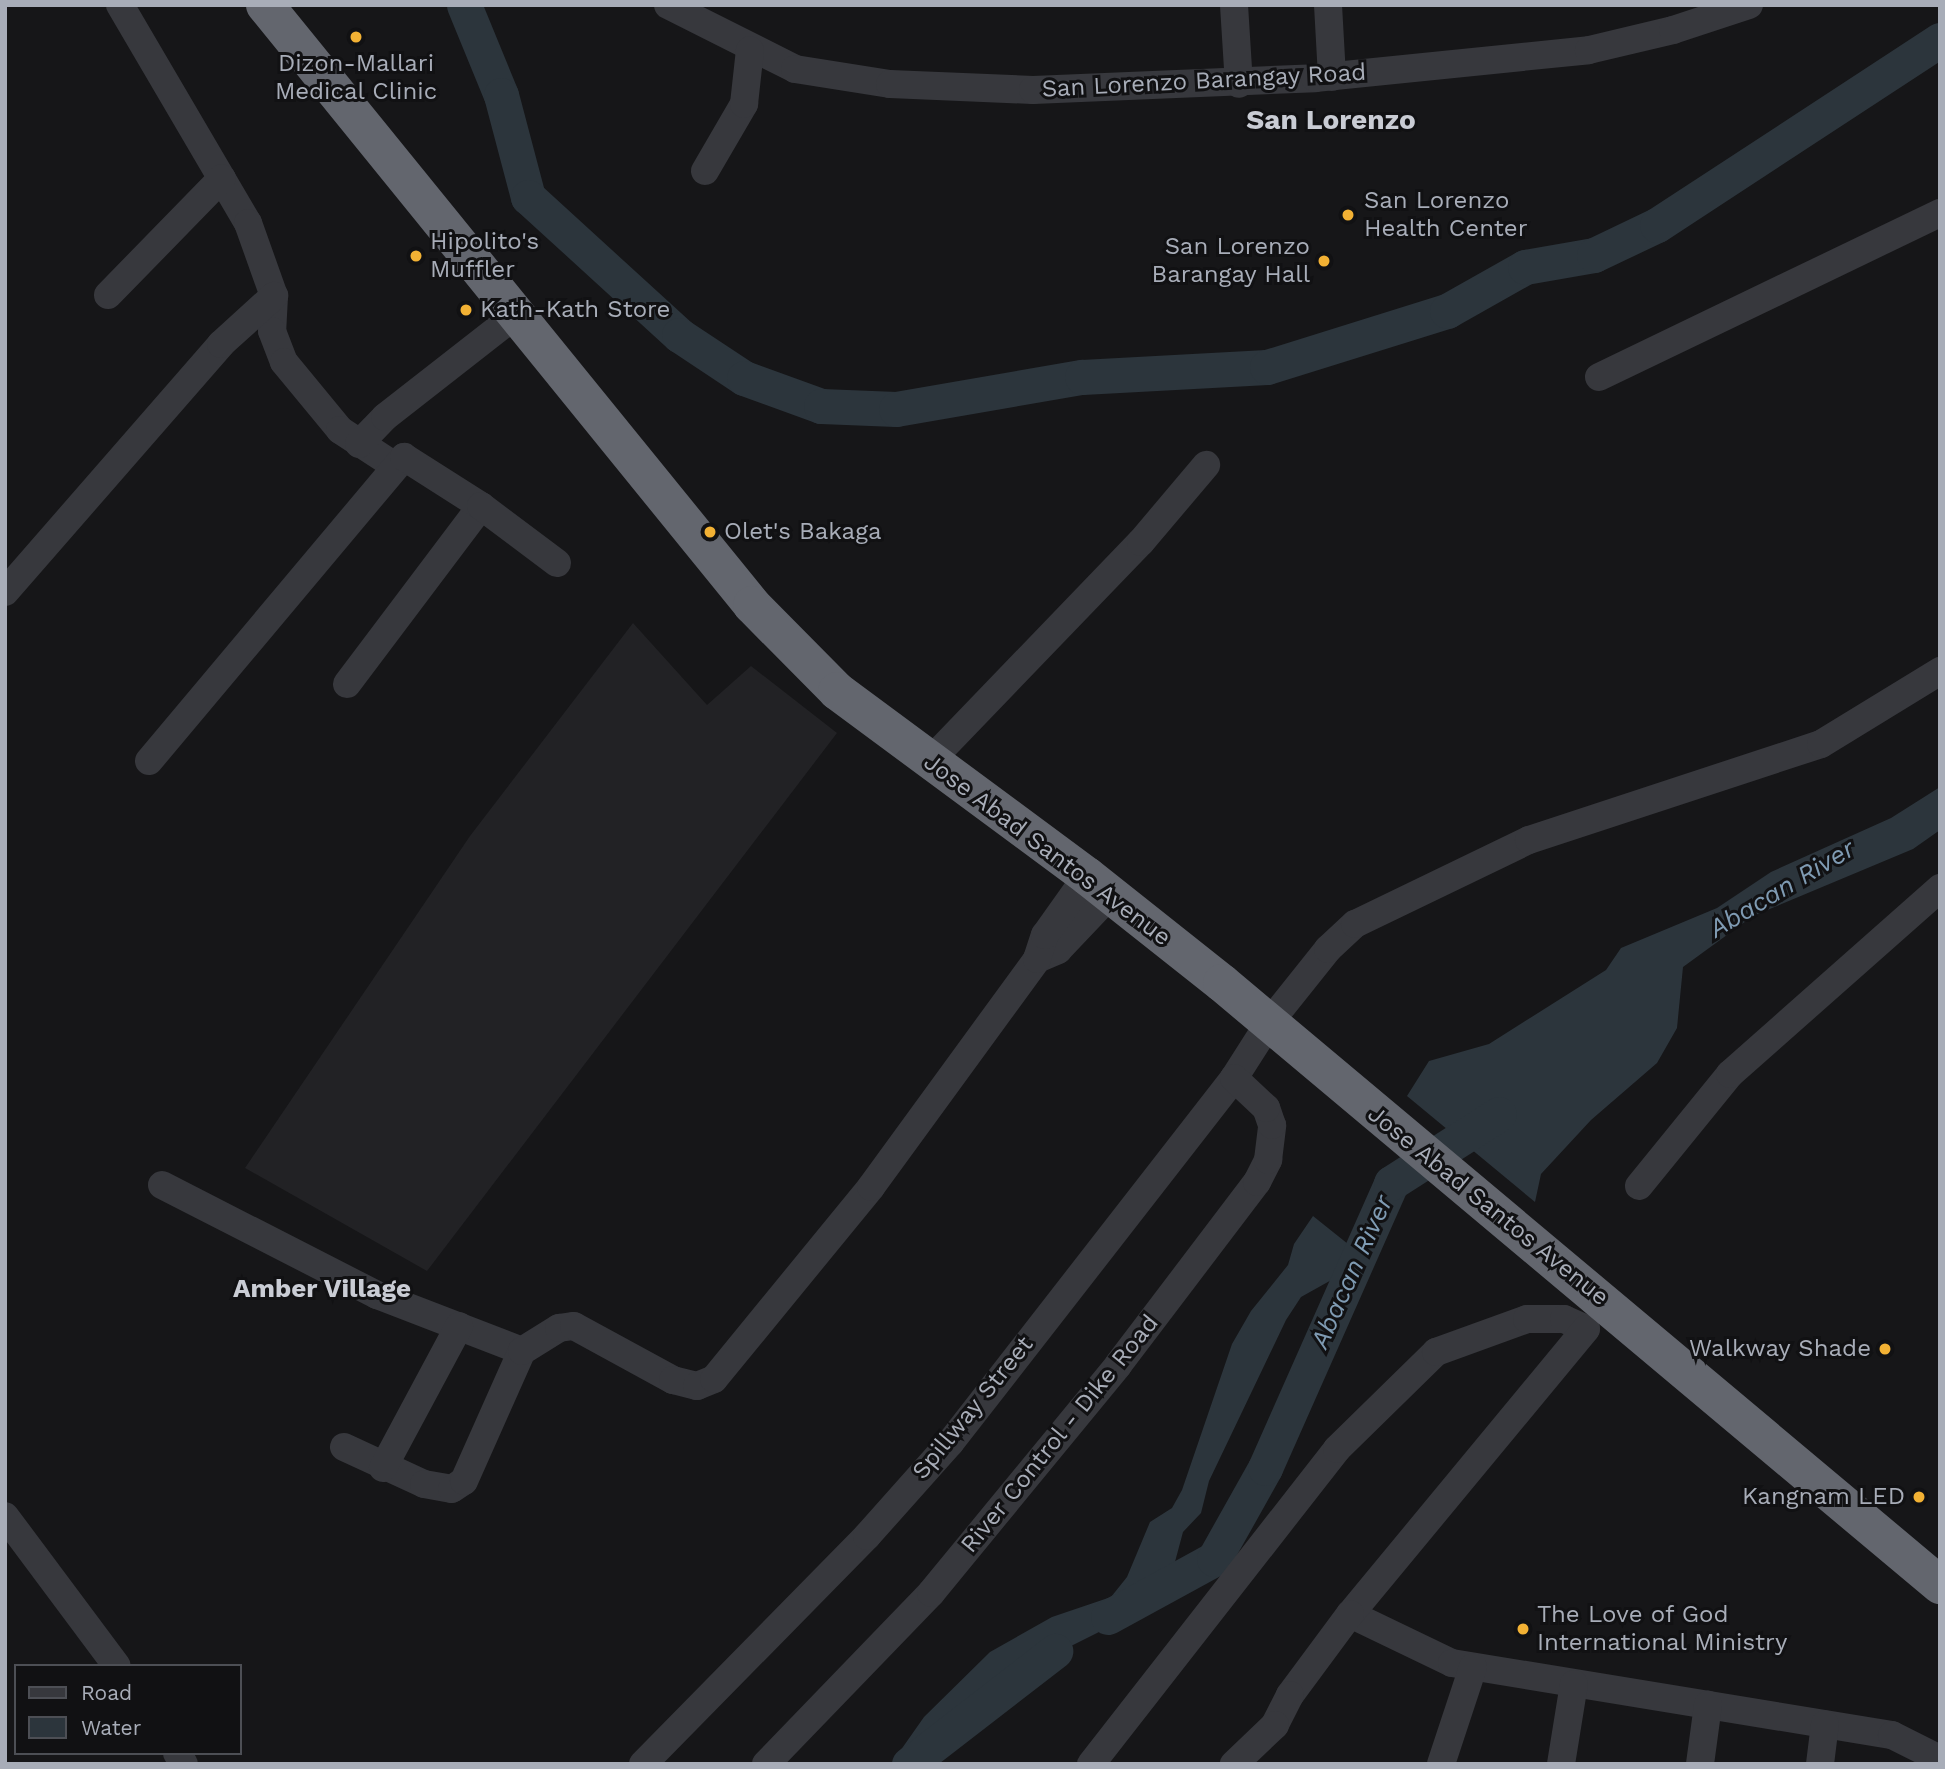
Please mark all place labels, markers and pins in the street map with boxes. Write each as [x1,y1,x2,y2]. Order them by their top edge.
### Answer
marker: Dizon-Mallari Medical Clinic [346,27,366,47]
place label: Dizon-Mallari Medical Clinic [274,50,438,106]
place label: San Lorenzo Health Center [1364,187,1528,243]
marker: San Lorenzo Health Center [1338,205,1358,225]
place label: Hipolito's Muffler [430,228,539,284]
place label: San Lorenzo Barangay Hall [1151,233,1310,289]
marker: Hipolito's Muffler [408,248,424,264]
marker: San Lorenzo Barangay Hall [1316,253,1332,269]
place label: Kath-Kath Store [480,296,670,324]
marker: Kath-Kath Store [458,302,474,318]
place label: Olet's Bakaga [724,518,882,546]
marker: Olet's Bakaga [702,524,718,540]
place label: Walkway Shade [1688,1335,1871,1363]
marker: Walkway Shade [1877,1341,1893,1357]
place label: Kangnam LED [1742,1483,1905,1511]
marker: Kangnam LED [1911,1489,1927,1505]
place label: The Love of God International Ministry [1537,1601,1788,1657]
marker: The Love of God International Ministry [1515,1621,1531,1637]

